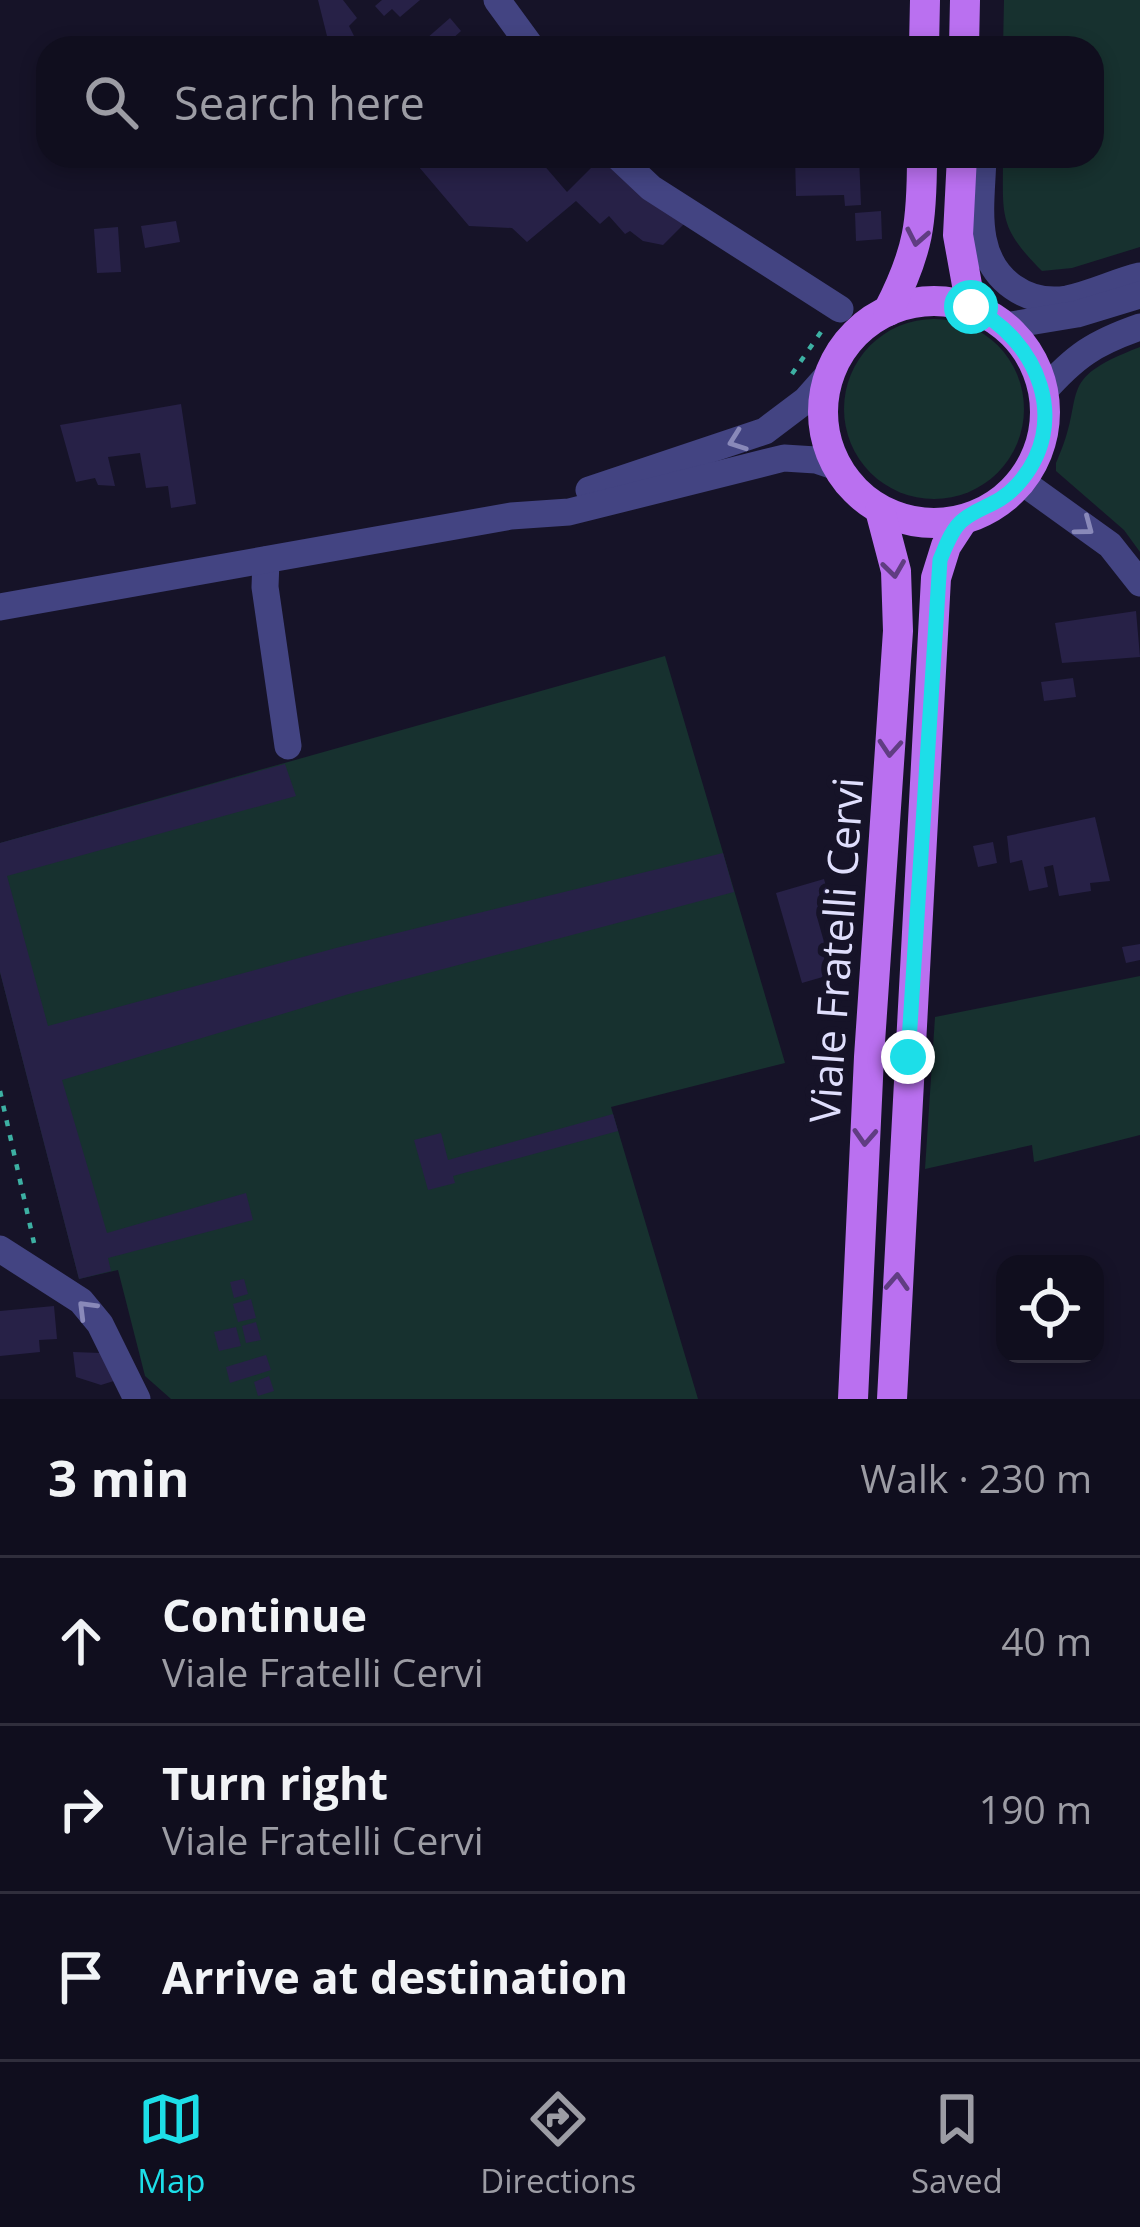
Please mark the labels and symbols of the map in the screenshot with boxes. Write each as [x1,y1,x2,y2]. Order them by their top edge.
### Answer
one-way arrow [905,226,931,246]
route start [944,280,998,334]
one-way arrow [728,427,749,451]
one-way arrow [1072,512,1093,534]
one-way arrow [880,560,906,579]
one-way arrow [878,739,904,758]
street label: Viale Fratelli Cervi [794,775,876,1125]
route end [881,1030,935,1084]
one-way arrow [852,1128,878,1147]
one-way arrow [884,1272,910,1291]
one-way arrow [78,1301,100,1323]

